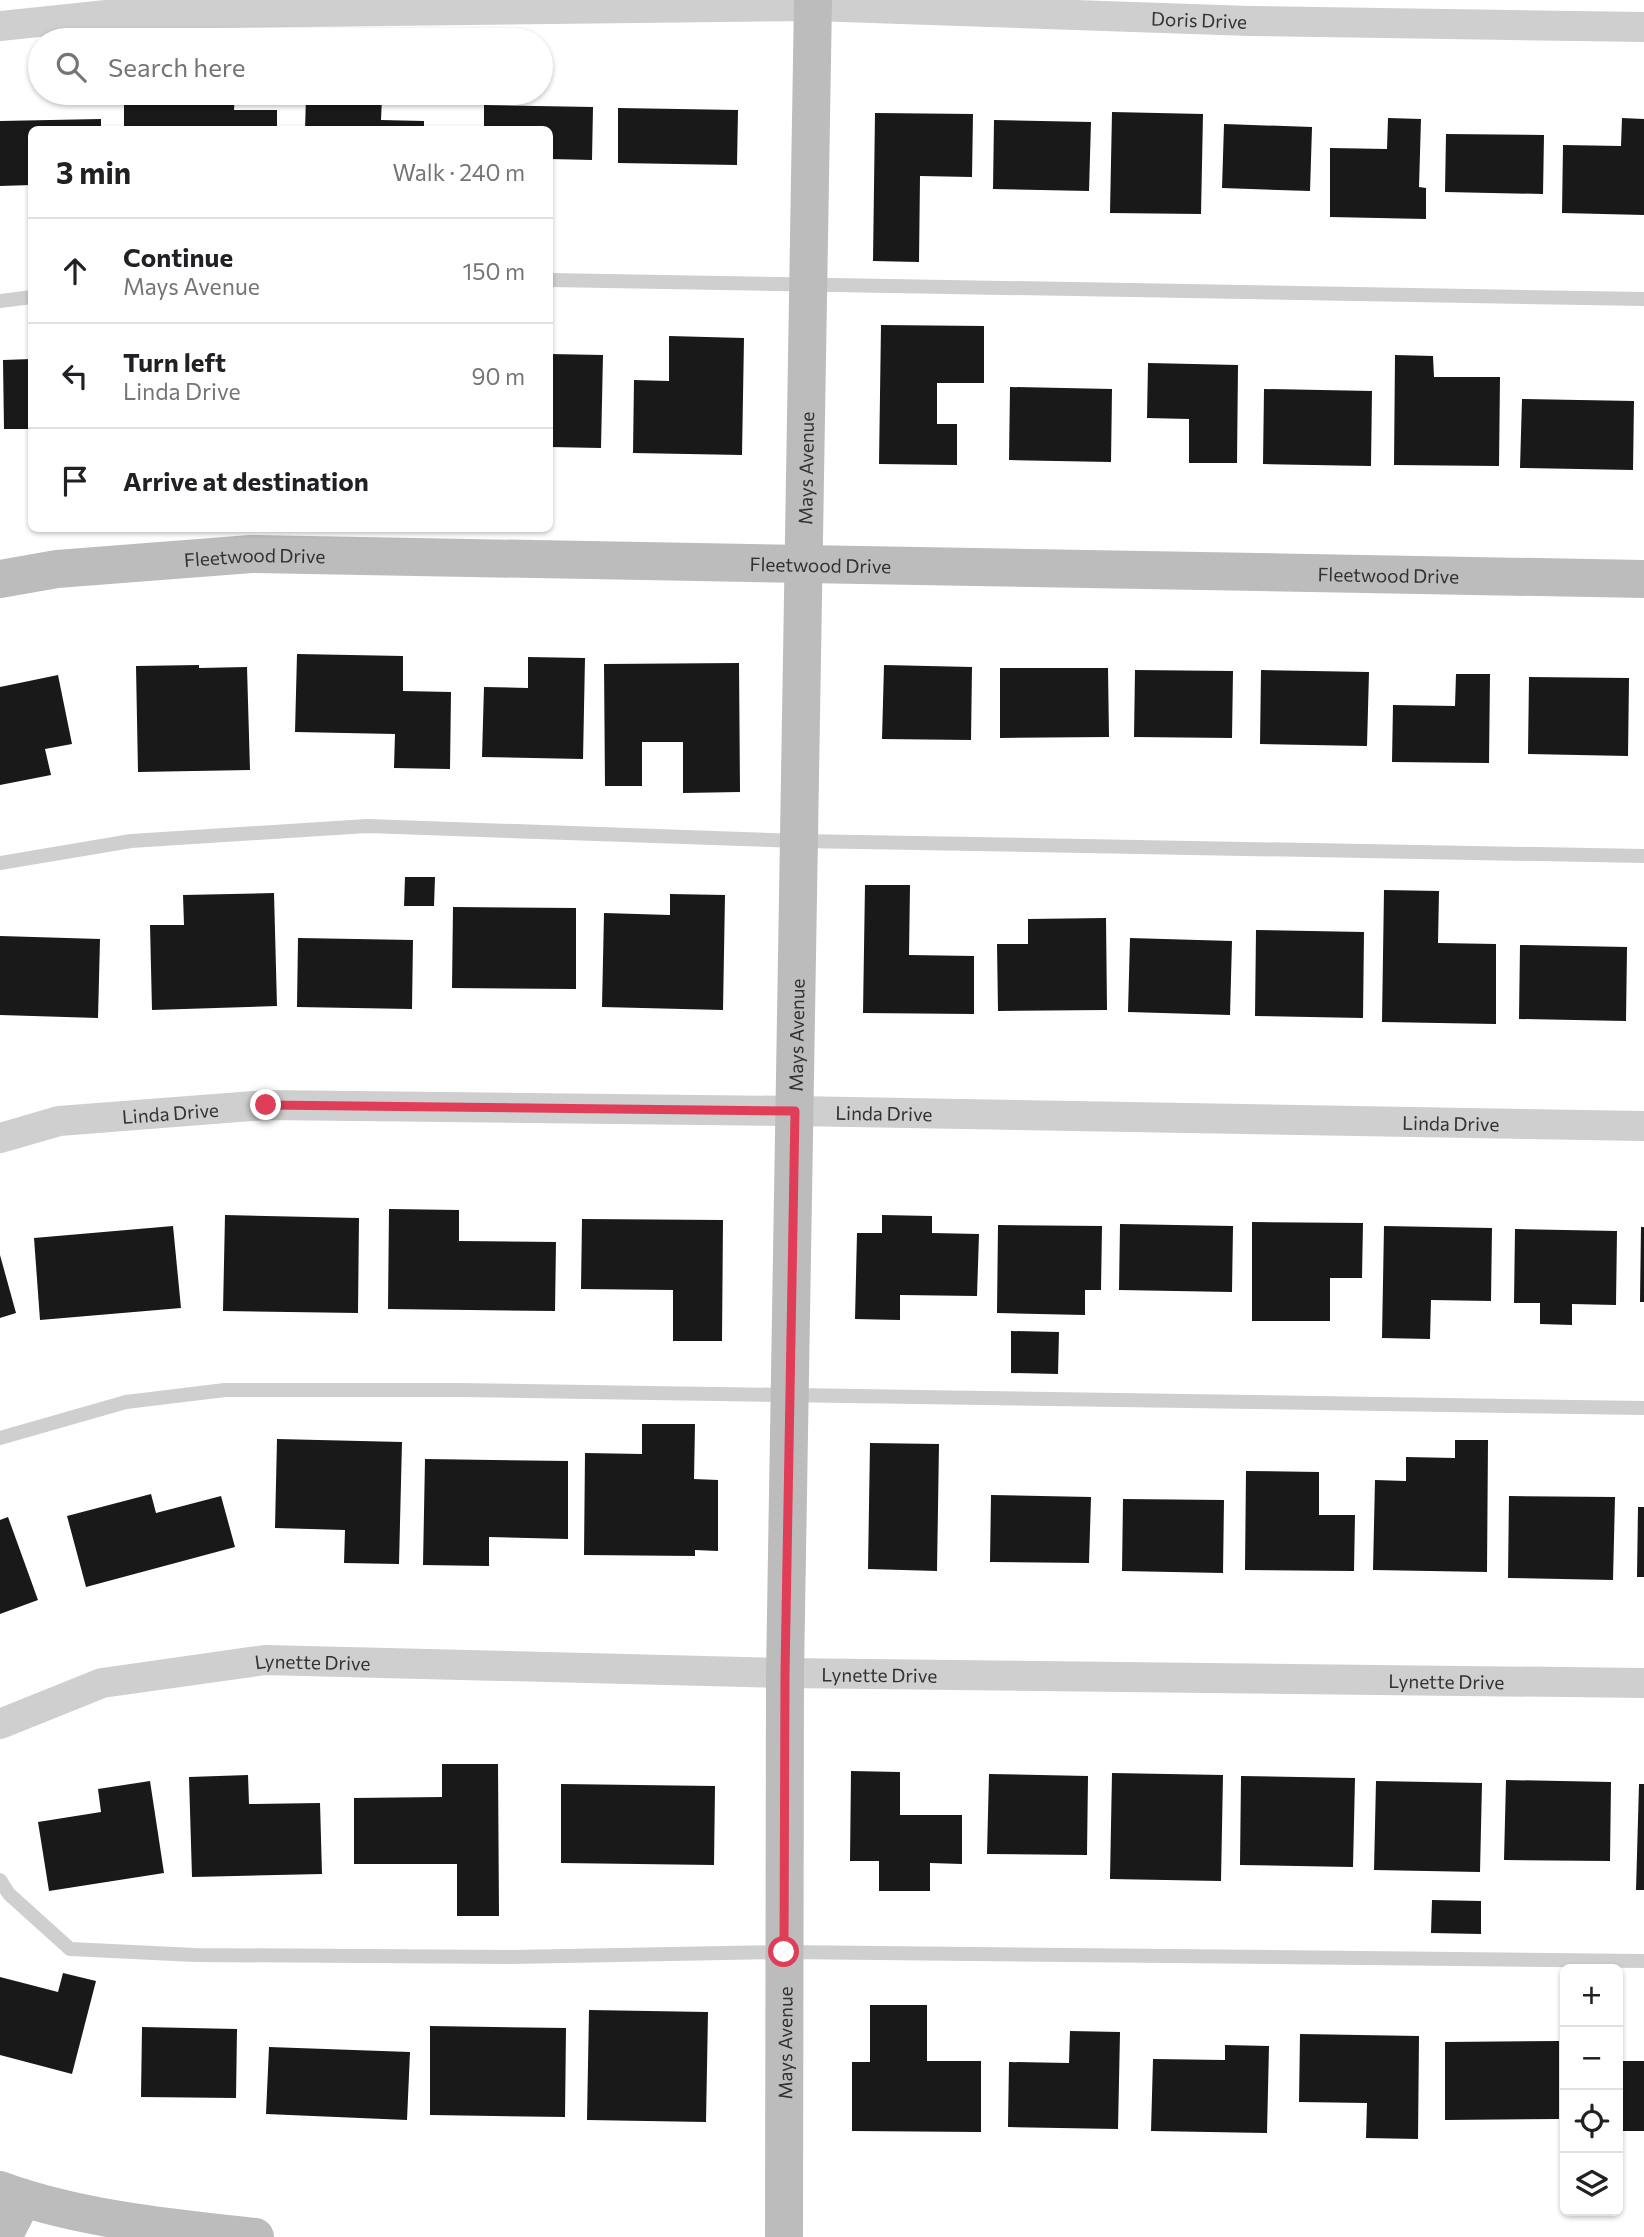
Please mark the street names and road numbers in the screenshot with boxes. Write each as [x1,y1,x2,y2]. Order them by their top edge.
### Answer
street label: Doris Drive [1151,6,1248,32]
street label: Mays Avenue [793,411,818,525]
street label: Fleetwood Drive [183,542,326,571]
street label: Fleetwood Drive [749,551,891,577]
street label: Fleetwood Drive [1317,562,1459,587]
street label: Mays Avenue [783,978,808,1092]
street label: Linda Drive [121,1097,220,1128]
street label: Linda Drive [835,1100,933,1125]
street label: Linda Drive [1402,1110,1500,1135]
street label: Lynette Drive [253,1648,371,1674]
street label: Lynette Drive [821,1662,937,1686]
street label: Lynette Drive [1388,1669,1504,1693]
street label: Mays Avenue [773,1986,796,2100]

